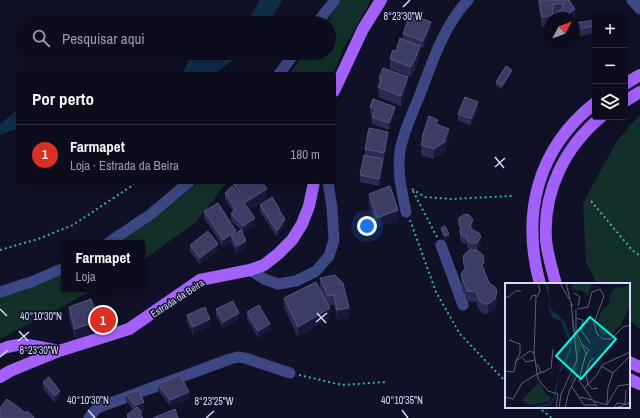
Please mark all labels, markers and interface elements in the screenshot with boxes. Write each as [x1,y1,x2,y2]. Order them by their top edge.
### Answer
text: 8°23'30"W [383,10,423,23]
north arrow [544,12,580,48]
map controls [592,12,628,120]
button: + [592,12,628,48]
search box [16,16,336,60]
icon: search [30,27,52,49]
text: Pesquisar aqui [62,28,145,49]
button: − [592,48,628,84]
button: layers [592,84,628,120]
text: Por perto [32,87,94,110]
text: Farmapet [70,136,125,157]
text: 1 [42,146,48,163]
text: 180 m [290,146,320,163]
text: Loja · Estrada da Beira [70,157,179,174]
your location [357,216,377,236]
popup [61,240,145,292]
text: Farmapet [76,247,130,268]
text: Loja [76,268,96,285]
street label: Estrada da Beira [148,276,207,321]
inset map [505,283,630,408]
pin: 1 [90,305,116,335]
text: 40°10'30"N [20,310,62,323]
text: 8°23'30"W [19,344,59,357]
text: 40°10'30"N [67,394,109,407]
text: 40°10'35"N [381,394,423,407]
text: 8°23'25"W [194,395,234,408]

